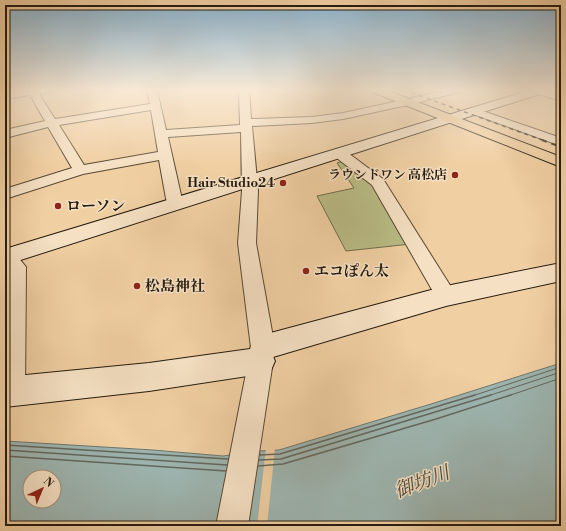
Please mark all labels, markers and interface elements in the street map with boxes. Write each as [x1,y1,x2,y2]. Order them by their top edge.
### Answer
place label: ラウンドワン 高松店 [328,167,447,183]
marker: ラウンドワン 高松店 [450,170,460,180]
place label: Hair Studio24 [187,175,275,191]
marker: Hair Studio24 [278,178,288,188]
place label: ローソン [66,197,125,216]
marker: ローソン [53,201,63,211]
place label: エコぽん太 [314,262,389,281]
marker: エコぽん太 [301,266,311,276]
place label: 松島神社 [145,277,205,296]
marker: 松島神社 [132,281,142,291]
water label: 御坊川 [391,460,455,503]
north arrow [22,469,62,509]
text: N [40,474,56,491]

